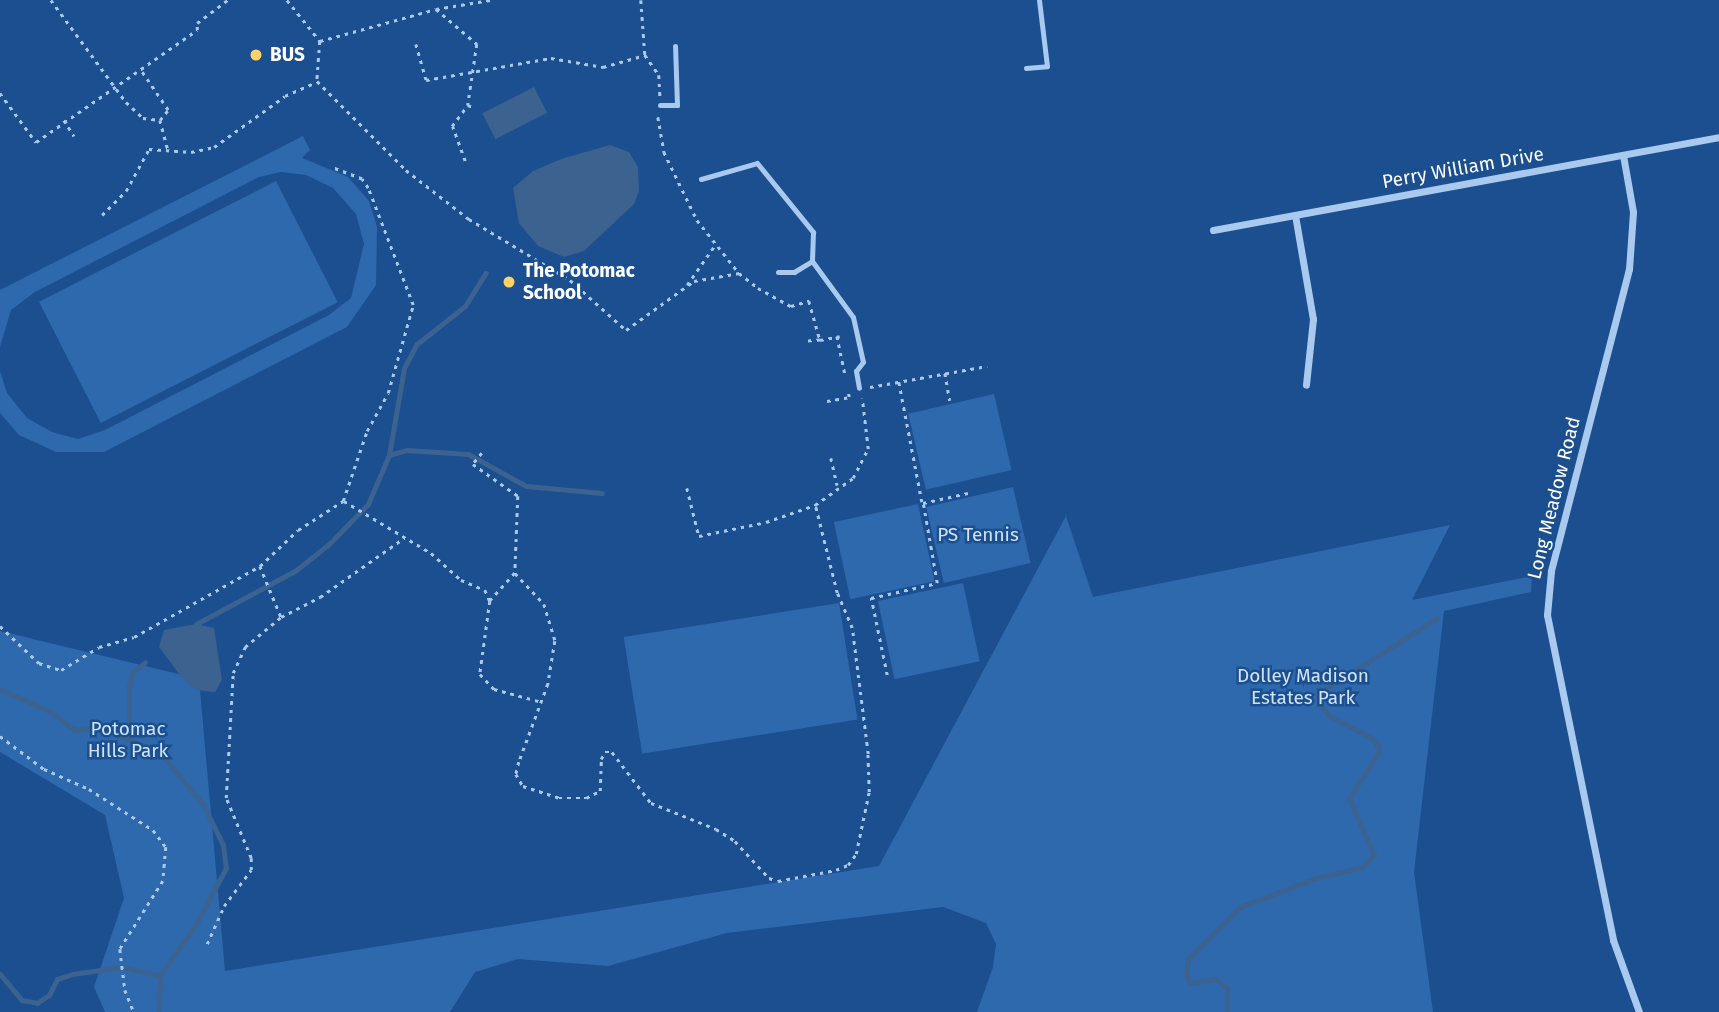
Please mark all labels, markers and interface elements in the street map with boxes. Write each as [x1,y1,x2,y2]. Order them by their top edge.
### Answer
place label: BUS [270,44,305,66]
marker: BUS [248,47,264,63]
street label: Perry William Drive [1380,143,1546,193]
place label: The Potomac School [523,260,635,304]
marker: The Potomac School [501,274,517,290]
street label: Long Meadow Road [1523,415,1585,581]
park label: PS Tennis [937,524,1019,546]
park label: Dolley Madison Estates Park [1237,665,1369,709]
park label: Potomac Hills Park [88,718,168,762]

